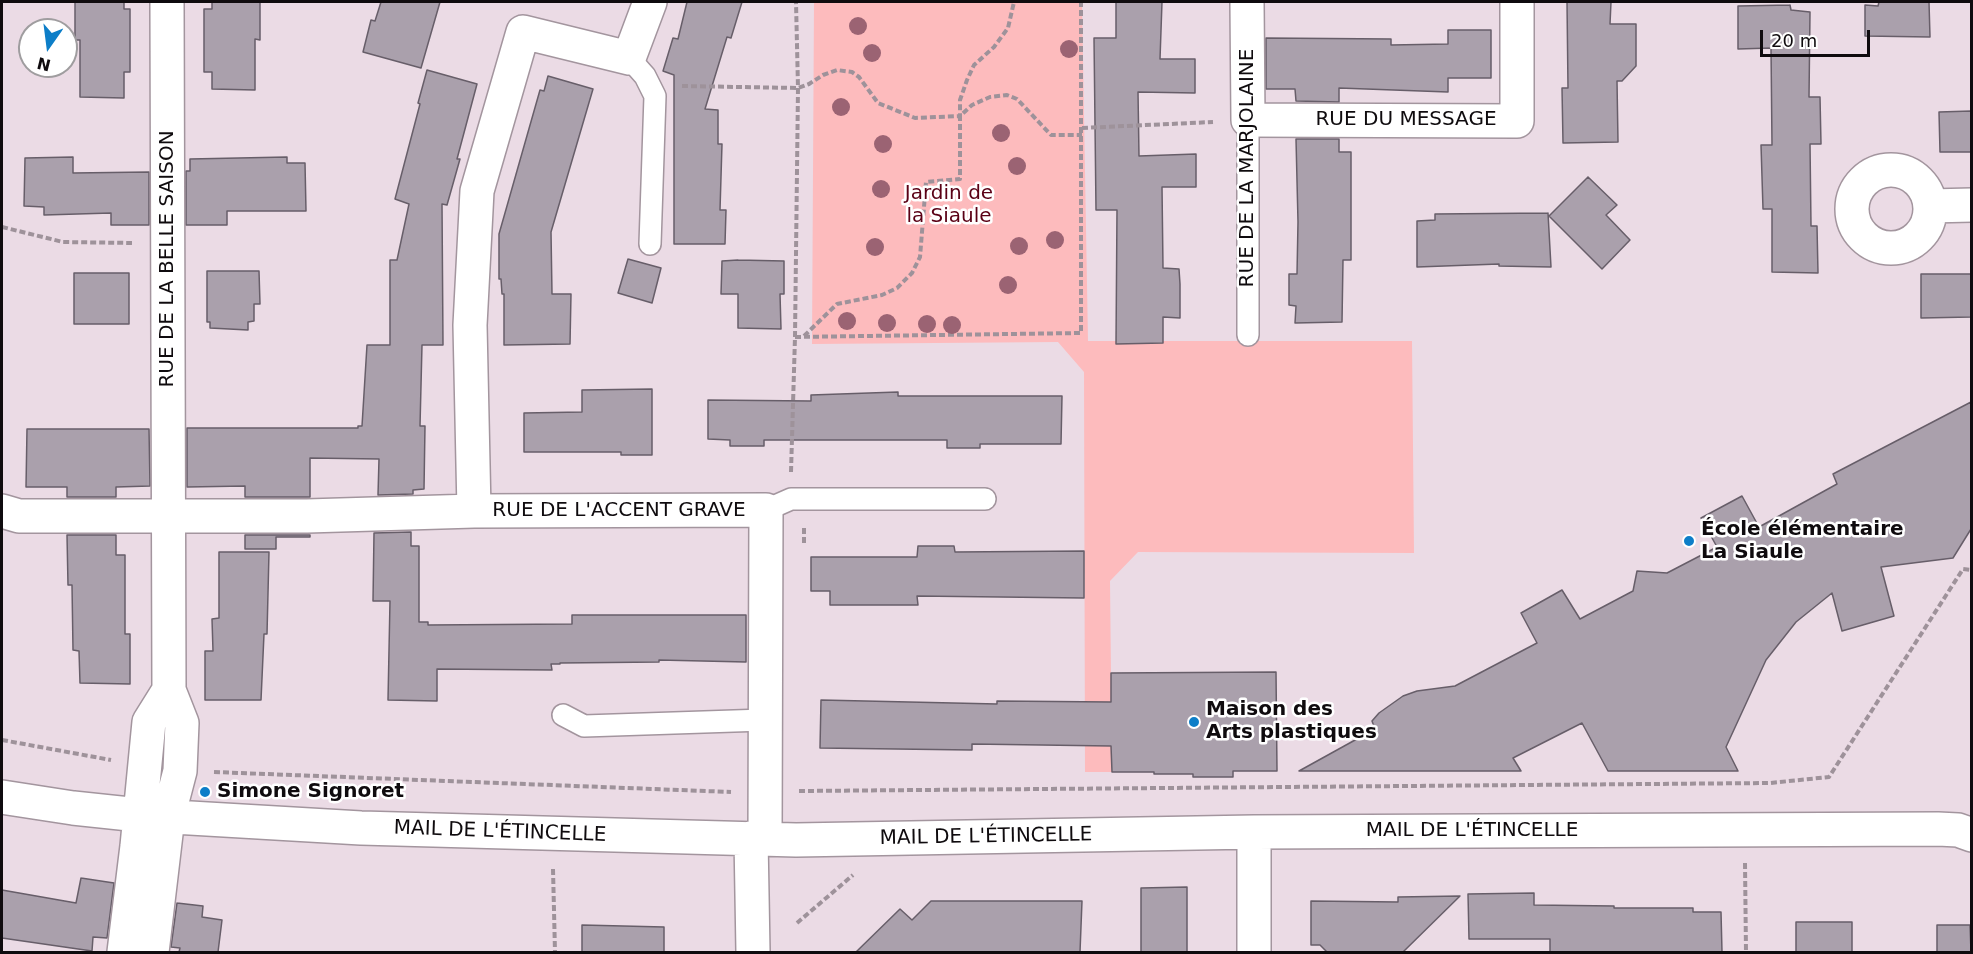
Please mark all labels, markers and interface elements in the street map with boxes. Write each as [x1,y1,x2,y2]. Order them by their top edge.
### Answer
north arrow [18,18,78,78]
scale bar [1763,18,1872,56]
text: 20 m [1771,30,1817,51]
street label: RUE DE LA MARJOLAINE [1236,49,1260,287]
text: N [35,53,53,75]
street label: RUE DU MESSAGE [1315,108,1497,132]
street label: RUE DE LA BELLE SAISON [156,130,180,388]
park label: Jardin de la Siaule [905,182,993,229]
street label: RUE DE L'ACCENT GRAVE [492,499,746,523]
place label: École élémentaire La Siaule [1701,518,1904,565]
marker: École élémentaire La Siaule [1682,534,1696,548]
place label: Maison des Arts plastiques [1206,698,1377,745]
marker: Maison des Arts plastiques [1187,715,1201,729]
place label: Simone Signoret [217,780,404,804]
marker: Simone Signoret [198,785,212,799]
street label: MAIL DE L'ÉTINCELLE [393,816,607,848]
street label: MAIL DE L'ÉTINCELLE [1366,819,1578,843]
street label: MAIL DE L'ÉTINCELLE [880,823,1092,851]

